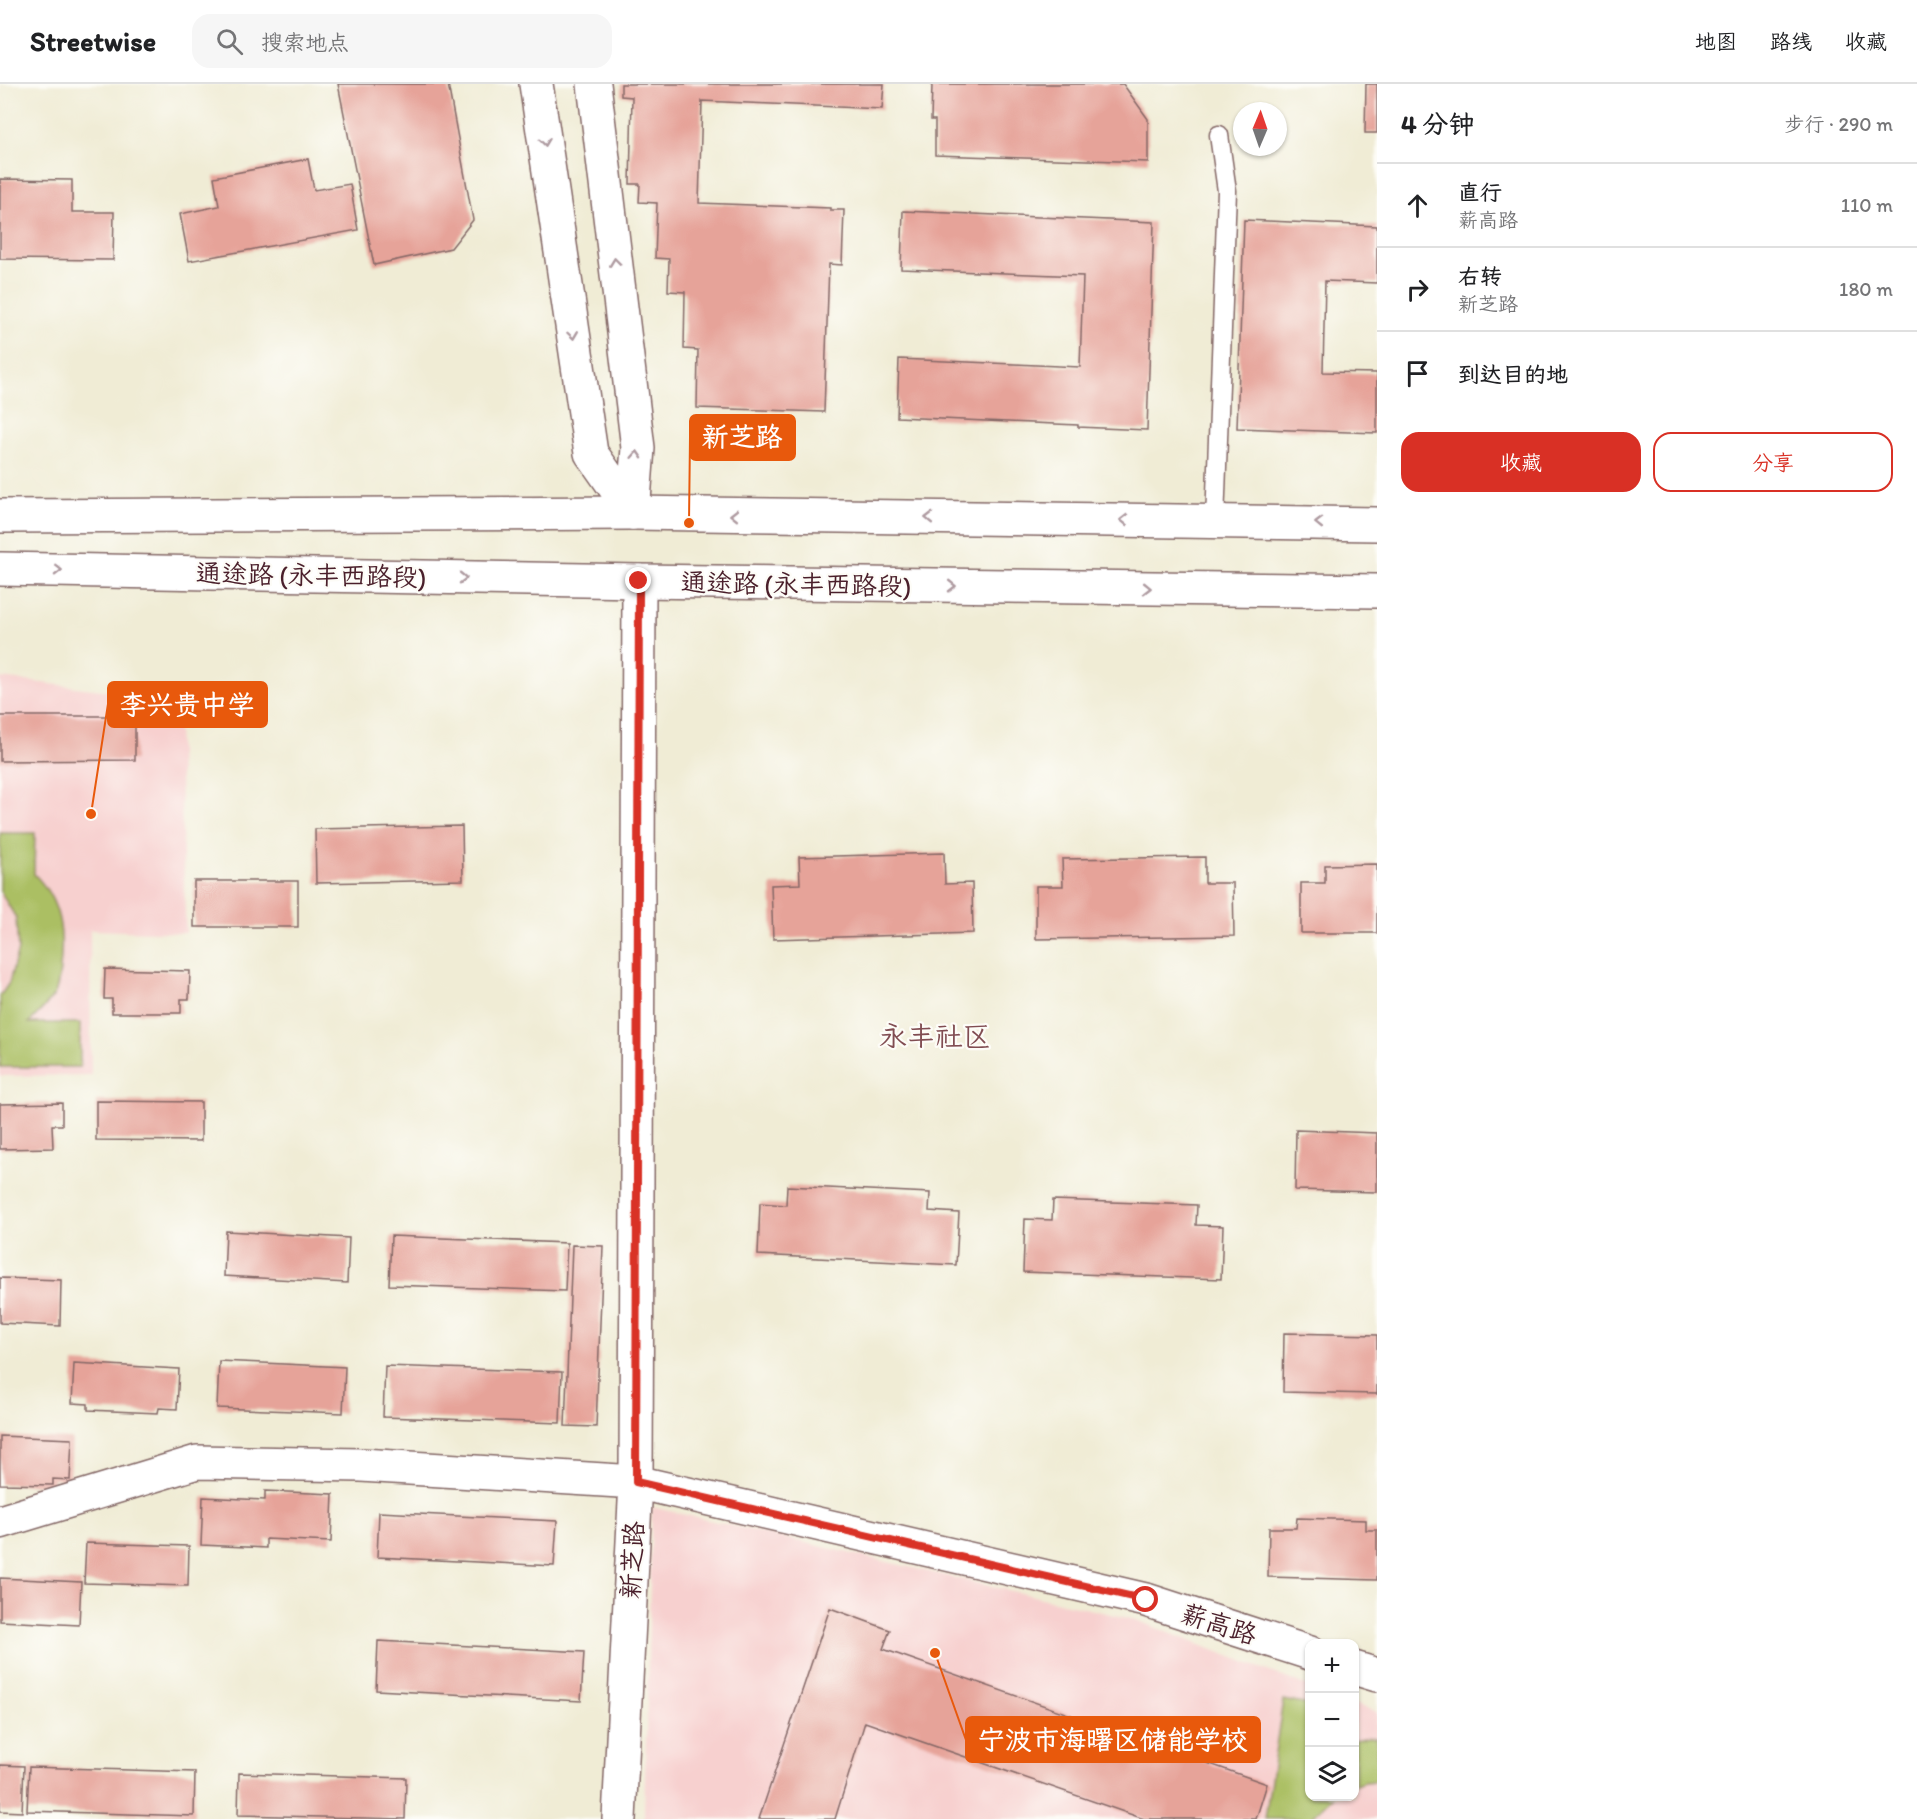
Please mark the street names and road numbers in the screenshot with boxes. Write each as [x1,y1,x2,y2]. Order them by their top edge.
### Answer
street label: 通途路 (永丰西路段) [195,557,427,593]
street label: 通途路 (永丰西路段) [680,566,912,602]
street label: 新芝路 [614,1520,650,1600]
street label: 薪高路 [1177,1597,1261,1651]

